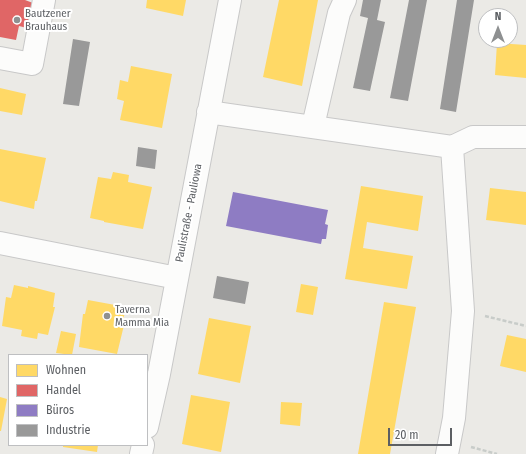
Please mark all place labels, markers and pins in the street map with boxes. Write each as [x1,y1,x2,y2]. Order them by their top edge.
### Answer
place label: Bautzener Brauhaus [25,7,71,33]
marker: Bautzener Brauhaus [12,15,22,25]
place label: Taverna Mamma Mia [115,303,169,329]
marker: Taverna Mamma Mia [102,311,112,321]

